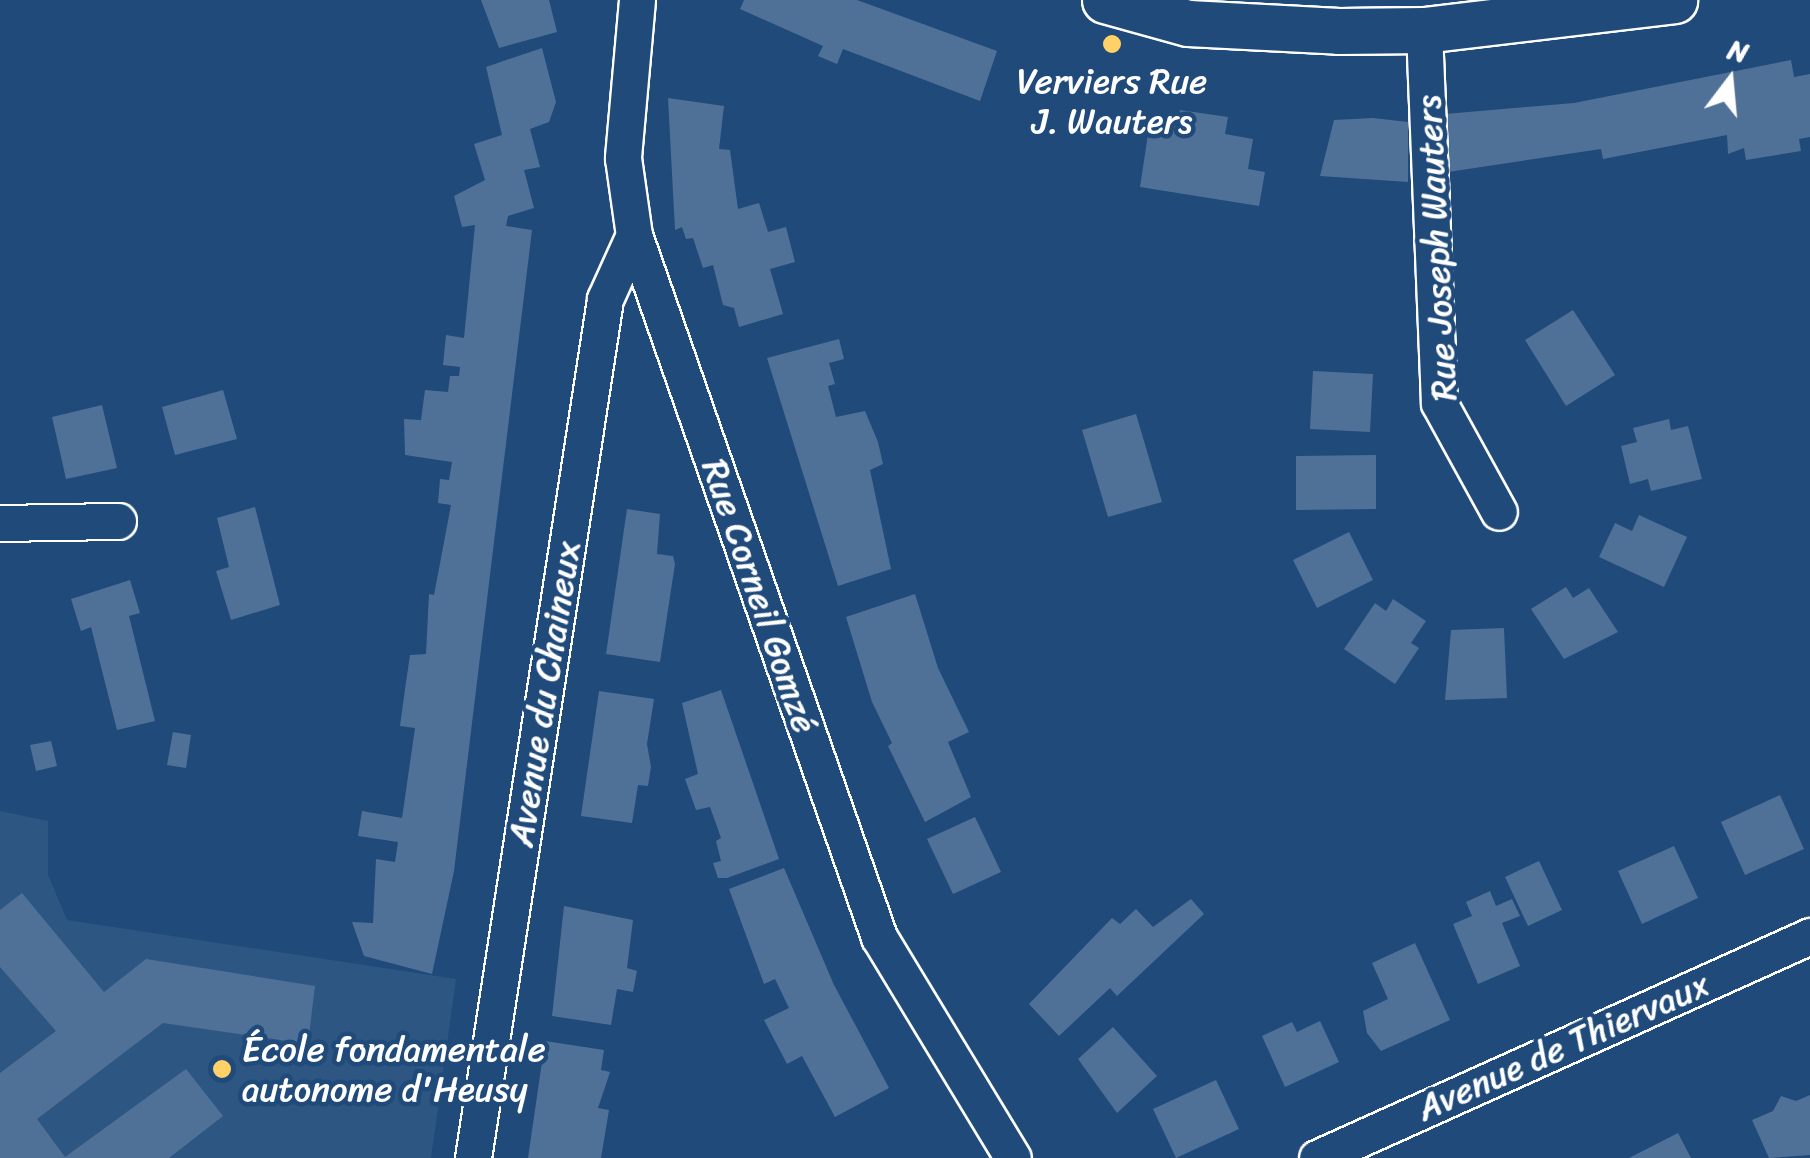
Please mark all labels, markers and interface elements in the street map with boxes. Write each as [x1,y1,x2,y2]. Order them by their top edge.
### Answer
text: N [1722,24,1754,77]
north arrow [1680,30,1780,130]
marker: Verviers Rue J. Wauters [1101,33,1123,55]
place label: Verviers Rue J. Wauters [1017,60,1207,142]
street label: Rue Joseph Wauters [1407,94,1465,402]
street label: Rue Corneil Gomzé [693,453,827,739]
street label: Avenue du Chaineux [499,539,589,849]
street label: Avenue de Thiervaux [1410,962,1716,1130]
place label: École fondamentale autonome d'Heusy [242,1028,544,1110]
marker: École fondamentale autonome d'Heusy [211,1058,233,1080]

